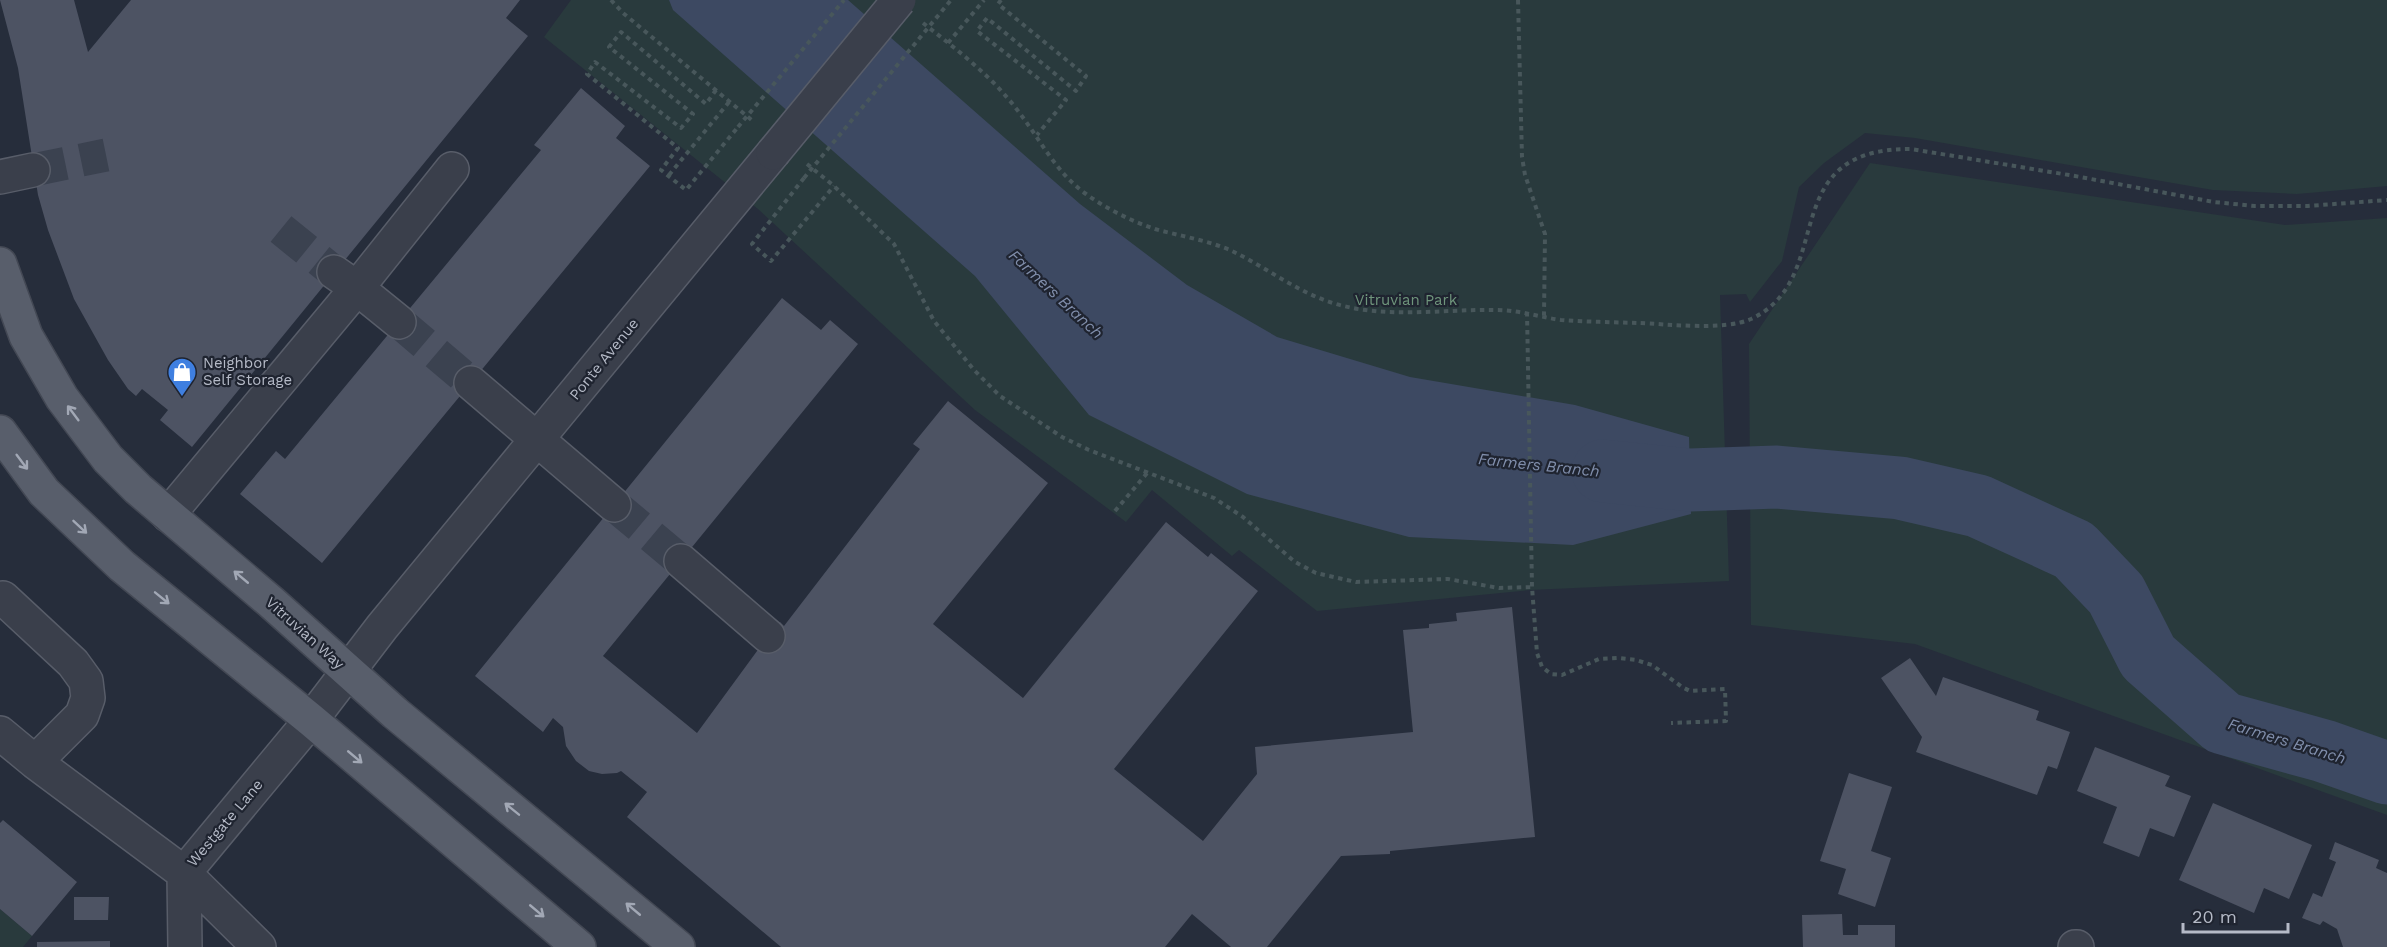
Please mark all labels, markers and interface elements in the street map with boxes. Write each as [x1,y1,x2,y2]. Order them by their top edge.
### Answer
water label: Farmers Branch [1005,245,1107,343]
park label: Vitruvian Park [1355,291,1458,309]
street label: Ponte Avenue [566,315,642,403]
place label: Neighbor Self Storage [203,354,292,389]
shop icon: Neighbor Self Storage [166,356,198,398]
one-way arrow [67,405,79,421]
water label: Farmers Branch [1477,449,1601,481]
one-way arrow [16,454,28,470]
one-way arrow [73,519,88,534]
one-way arrow [233,570,249,583]
one-way arrow [154,592,170,605]
street label: Vitruvian Way [262,593,348,673]
water label: Farmers Branch [2226,714,2348,768]
one-way arrow [347,751,363,764]
street label: Westgate Lane [183,776,267,870]
one-way arrow [504,802,520,815]
scale bar [2183,896,2288,934]
one-way arrow [625,903,641,916]
one-way arrow [529,904,544,918]
text: 20 m [2192,906,2237,927]

